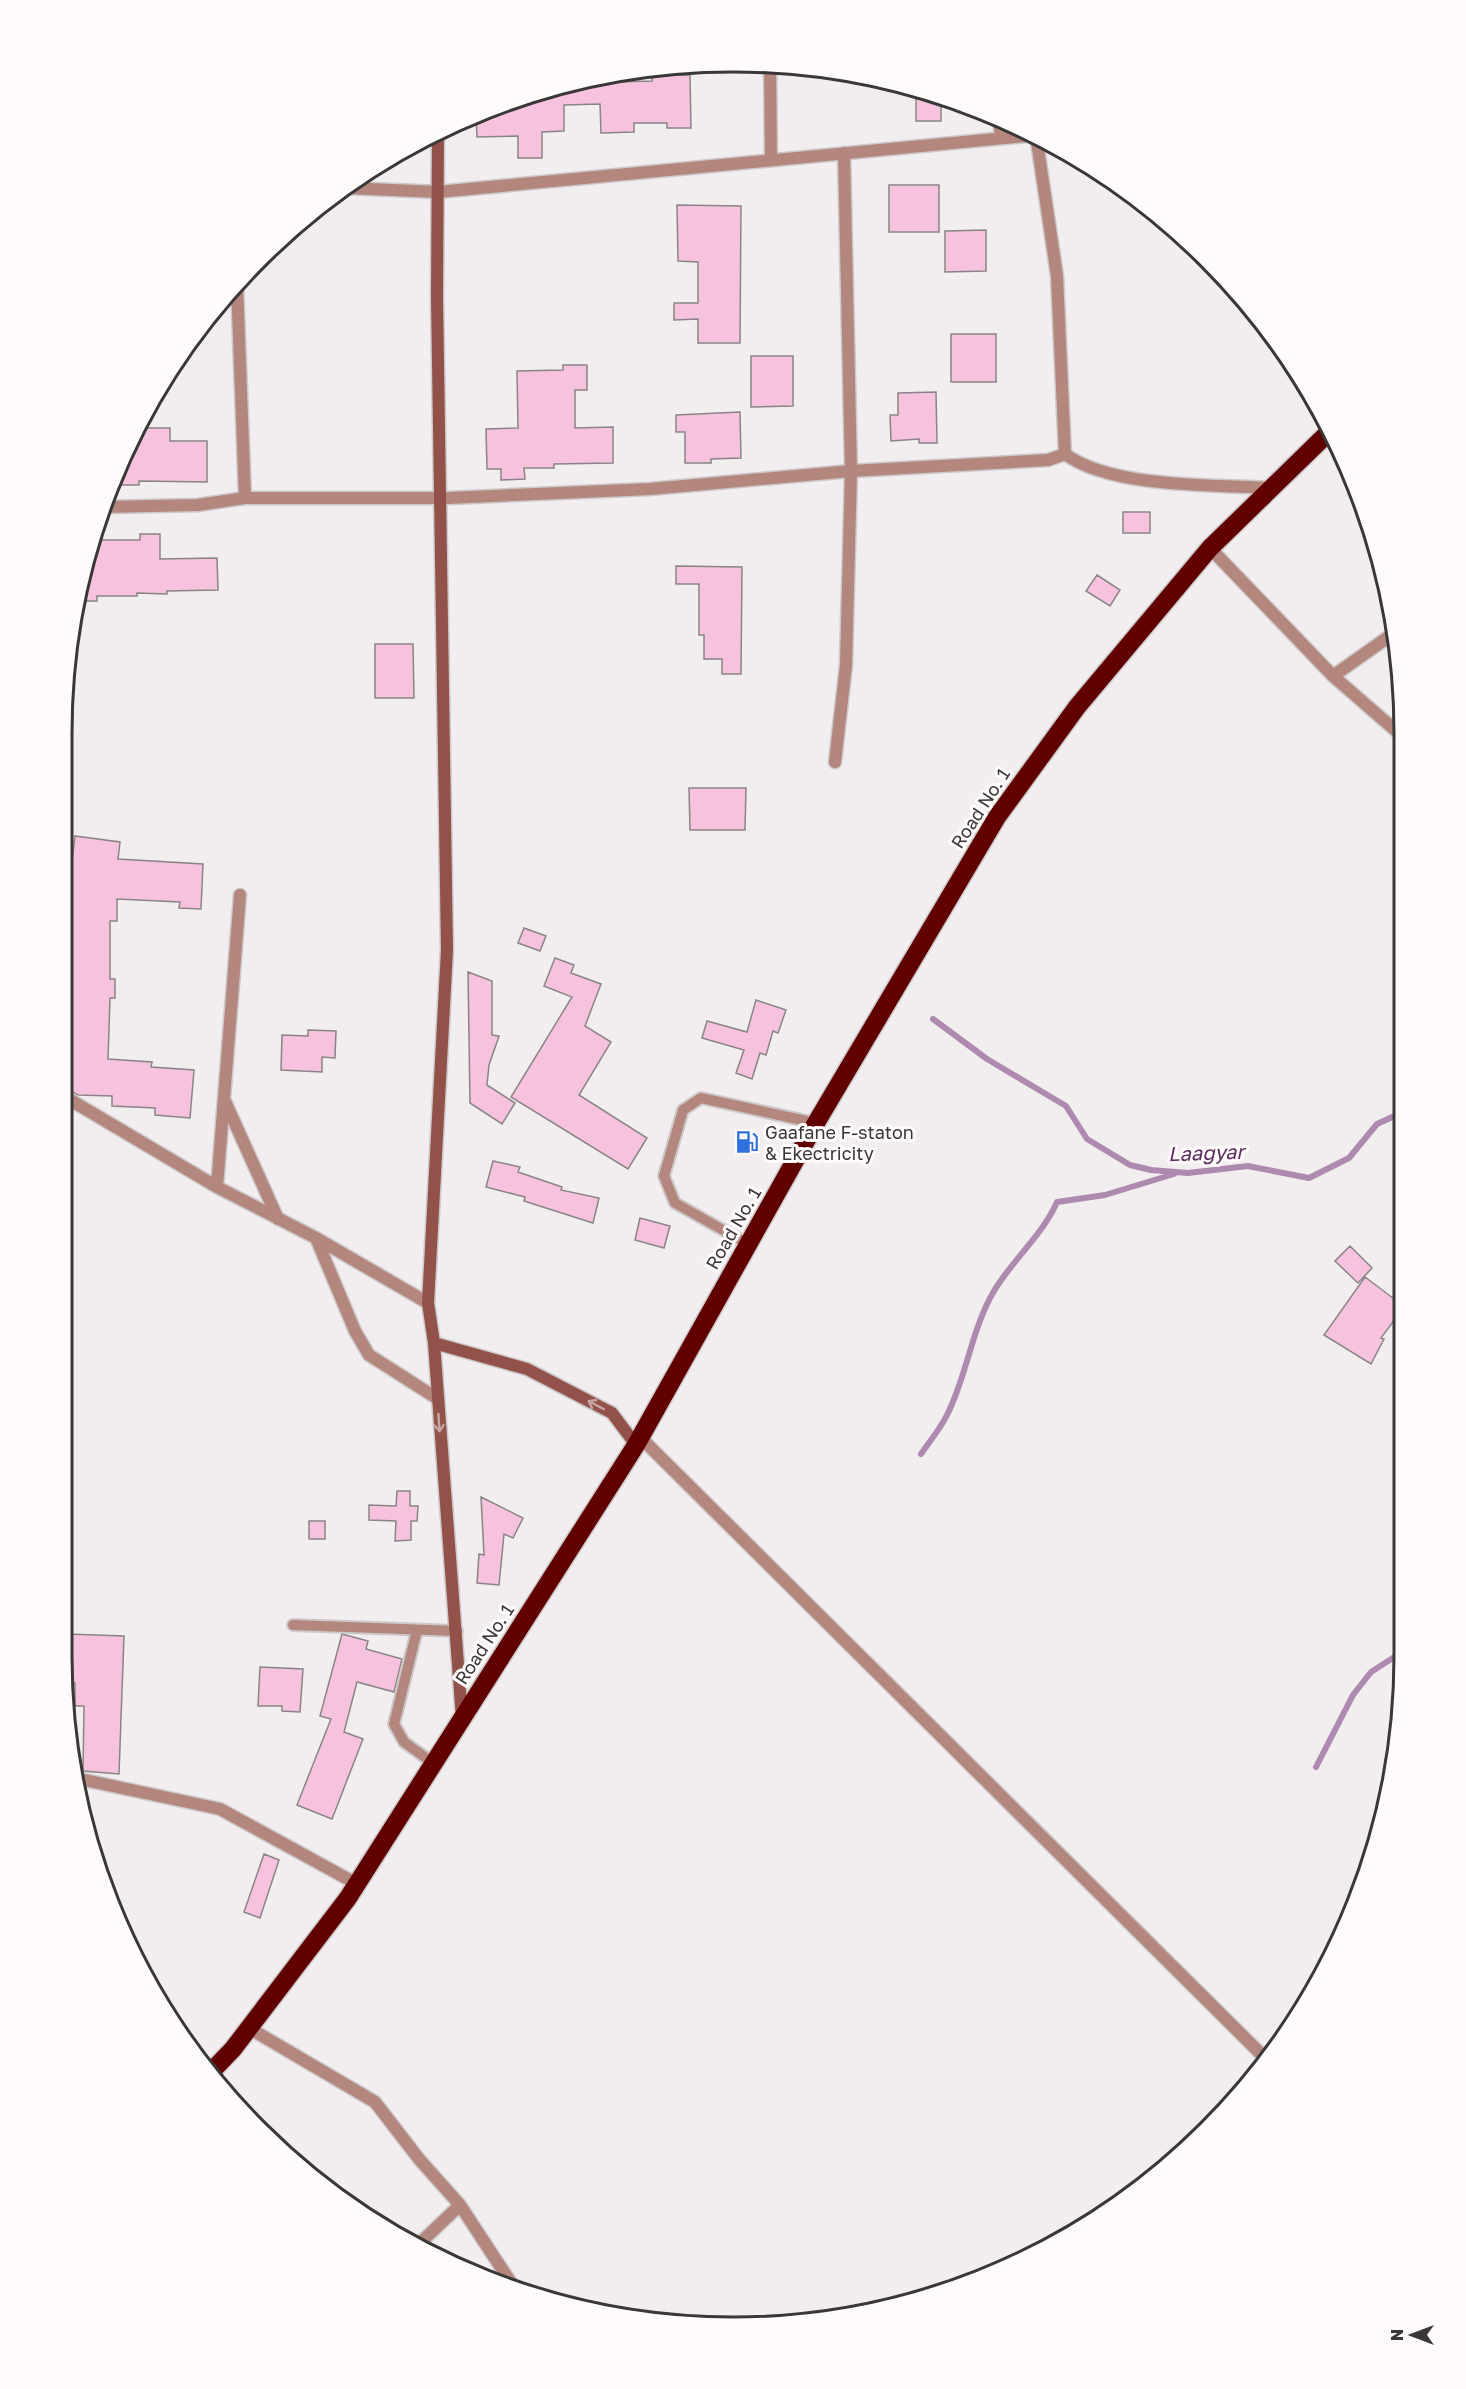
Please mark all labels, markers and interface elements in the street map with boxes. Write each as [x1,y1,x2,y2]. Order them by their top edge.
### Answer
street label: Road No. 1 [946,763,1014,852]
place label: Gaafane F-staton & Ekectricity [765,1121,914,1164]
fuel station icon: Gaafane F-staton & Ekectricity [734,1129,760,1155]
water label: Laagyar [1168,1139,1248,1166]
street label: Road No. 1 [701,1183,765,1273]
one-way arrow [587,1398,605,1410]
one-way arrow [434,1412,445,1432]
street label: Road No. 1 [450,1599,518,1688]
north arrow [1382,2305,1442,2365]
text: N [1387,2329,1407,2341]

